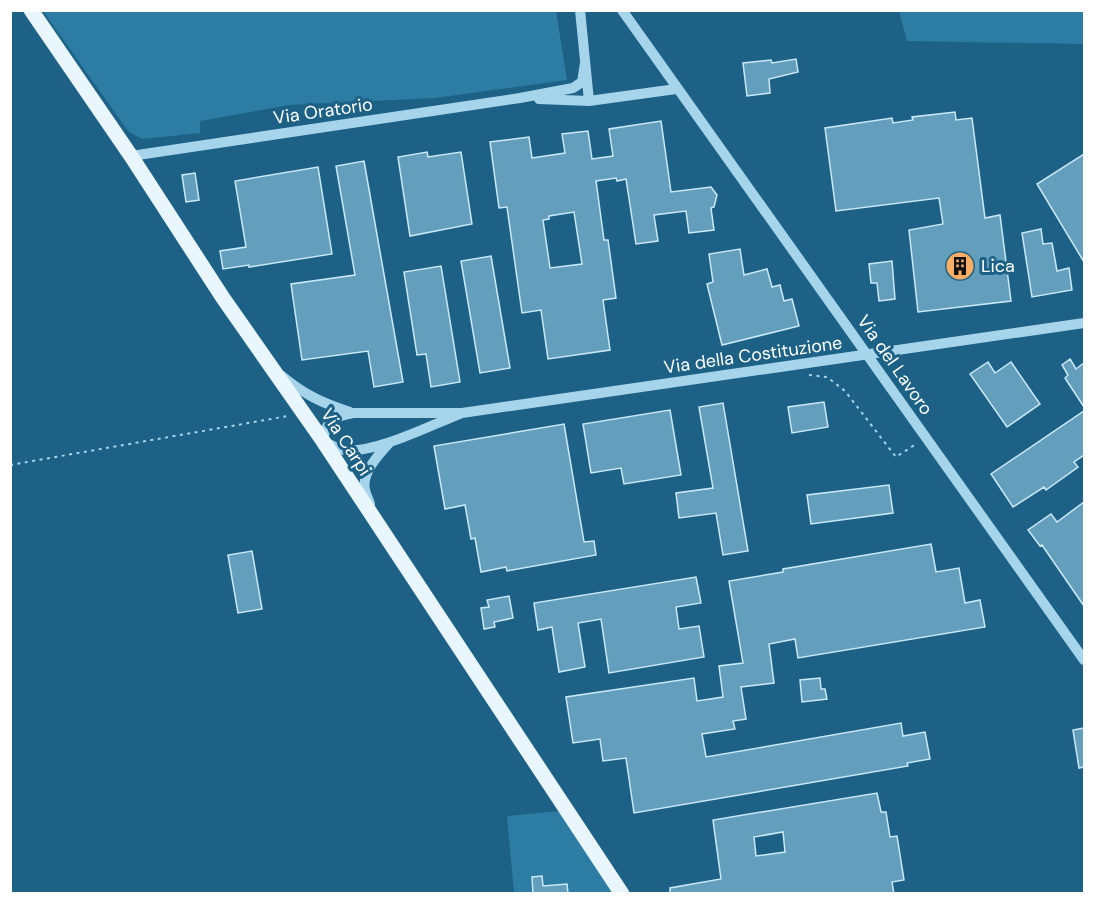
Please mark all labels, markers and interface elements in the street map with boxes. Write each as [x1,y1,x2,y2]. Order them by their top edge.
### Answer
street label: Via Oratorio [272,92,374,130]
building icon: Lica [944,250,976,282]
place label: Lica [981,254,1015,278]
street label: Via del Lavoro [852,310,938,420]
street label: Via della Costituzione [662,331,844,379]
street label: Via Carpi [315,404,377,480]

